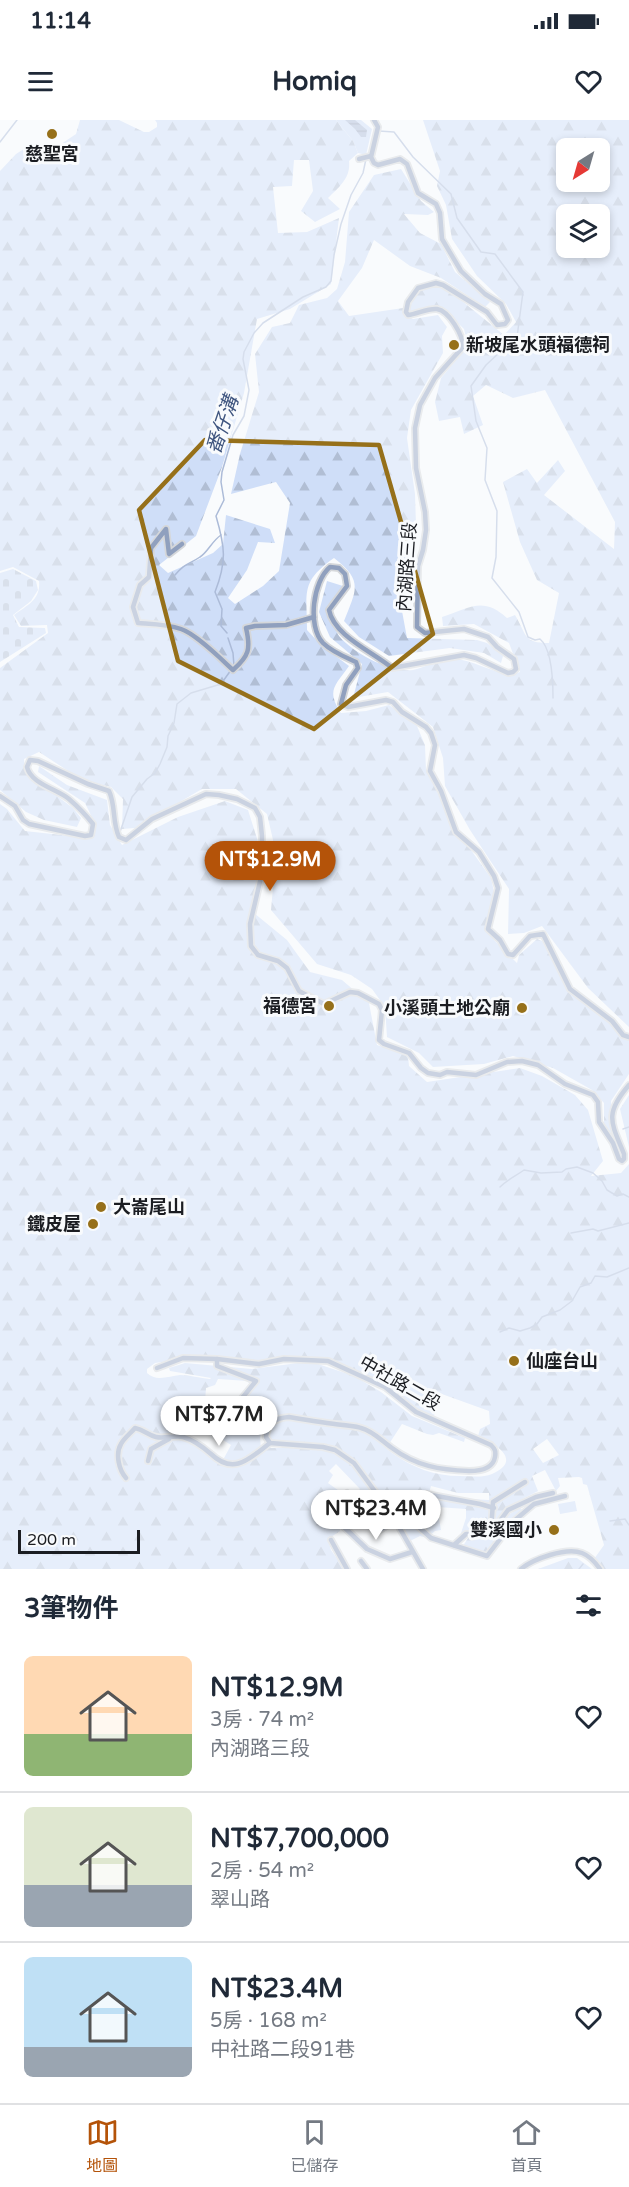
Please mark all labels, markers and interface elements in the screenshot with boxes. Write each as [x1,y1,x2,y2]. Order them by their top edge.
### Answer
text: 11:14 [30,8,91,34]
icon: menu [24,65,57,98]
text: Homiq [272,65,357,98]
icon: heart [572,65,605,98]
marker: 慈聖宮 [45,127,59,141]
north arrow [556,138,610,192]
map controls [556,138,610,258]
place label: 慈聖宮 [25,143,79,165]
button: layers [556,204,610,258]
place label: 新坡尾水頭福德祠 [466,334,610,356]
marker: 新坡尾水頭福德祠 [447,338,461,352]
water label: 番仔溝 [202,390,245,457]
street label: 內湖路三段 [393,521,421,613]
pin: NT$12.9M [208,841,332,892]
text: NT$12.9M [219,848,321,872]
place label: 福德宮 [263,995,317,1017]
place label: 小溪頭土地公廟 [384,997,510,1019]
marker: 福德宮 [322,999,336,1013]
marker: 小溪頭土地公廟 [515,1001,529,1015]
place label: 大崙尾山 [113,1196,185,1218]
marker: 大崙尾山 [94,1200,108,1214]
place label: 鐵皮屋 [27,1213,81,1235]
marker: 鐵皮屋 [86,1217,100,1231]
place label: 仙座台山 [526,1350,598,1372]
street label: 中社路二段 [356,1351,444,1415]
marker: 仙座台山 [507,1354,521,1368]
pin: NT$7.7M [164,1396,274,1447]
text: NT$7.7M [175,1403,264,1427]
pin: NT$23.4M [314,1490,438,1541]
text: NT$23.4M [325,1497,427,1521]
place label: 雙溪國小 [470,1519,542,1541]
marker: 雙溪國小 [547,1523,561,1537]
scale bar [18,1527,140,1554]
text: 200 m [27,1530,76,1550]
icon: filters [572,1589,605,1622]
text: 3筆物件 [24,1593,118,1624]
text: NT$12.9M [210,1672,344,1703]
icon: home [72,1680,144,1752]
icon: heart [572,1700,605,1733]
text: 3房 · 74 m² [210,1708,314,1732]
text: 內湖路三段 [210,1737,310,1761]
text: NT$7,700,000 [210,1823,389,1854]
icon: home [72,1831,144,1903]
icon: heart [572,1851,605,1884]
text: 2房 · 54 m² [210,1859,314,1883]
text: 翠山路 [210,1888,270,1912]
text: NT$23.4M [210,1973,343,2004]
icon: home [72,1981,144,2053]
icon: heart [572,2001,605,2034]
text: 5房 · 168 m² [210,2009,327,2033]
text: 中社路二段91巷 [210,2038,355,2062]
tab: 地圖 [86,2116,119,2176]
tab: 已儲存 [290,2116,339,2176]
tab: 首頁 [510,2116,543,2176]

